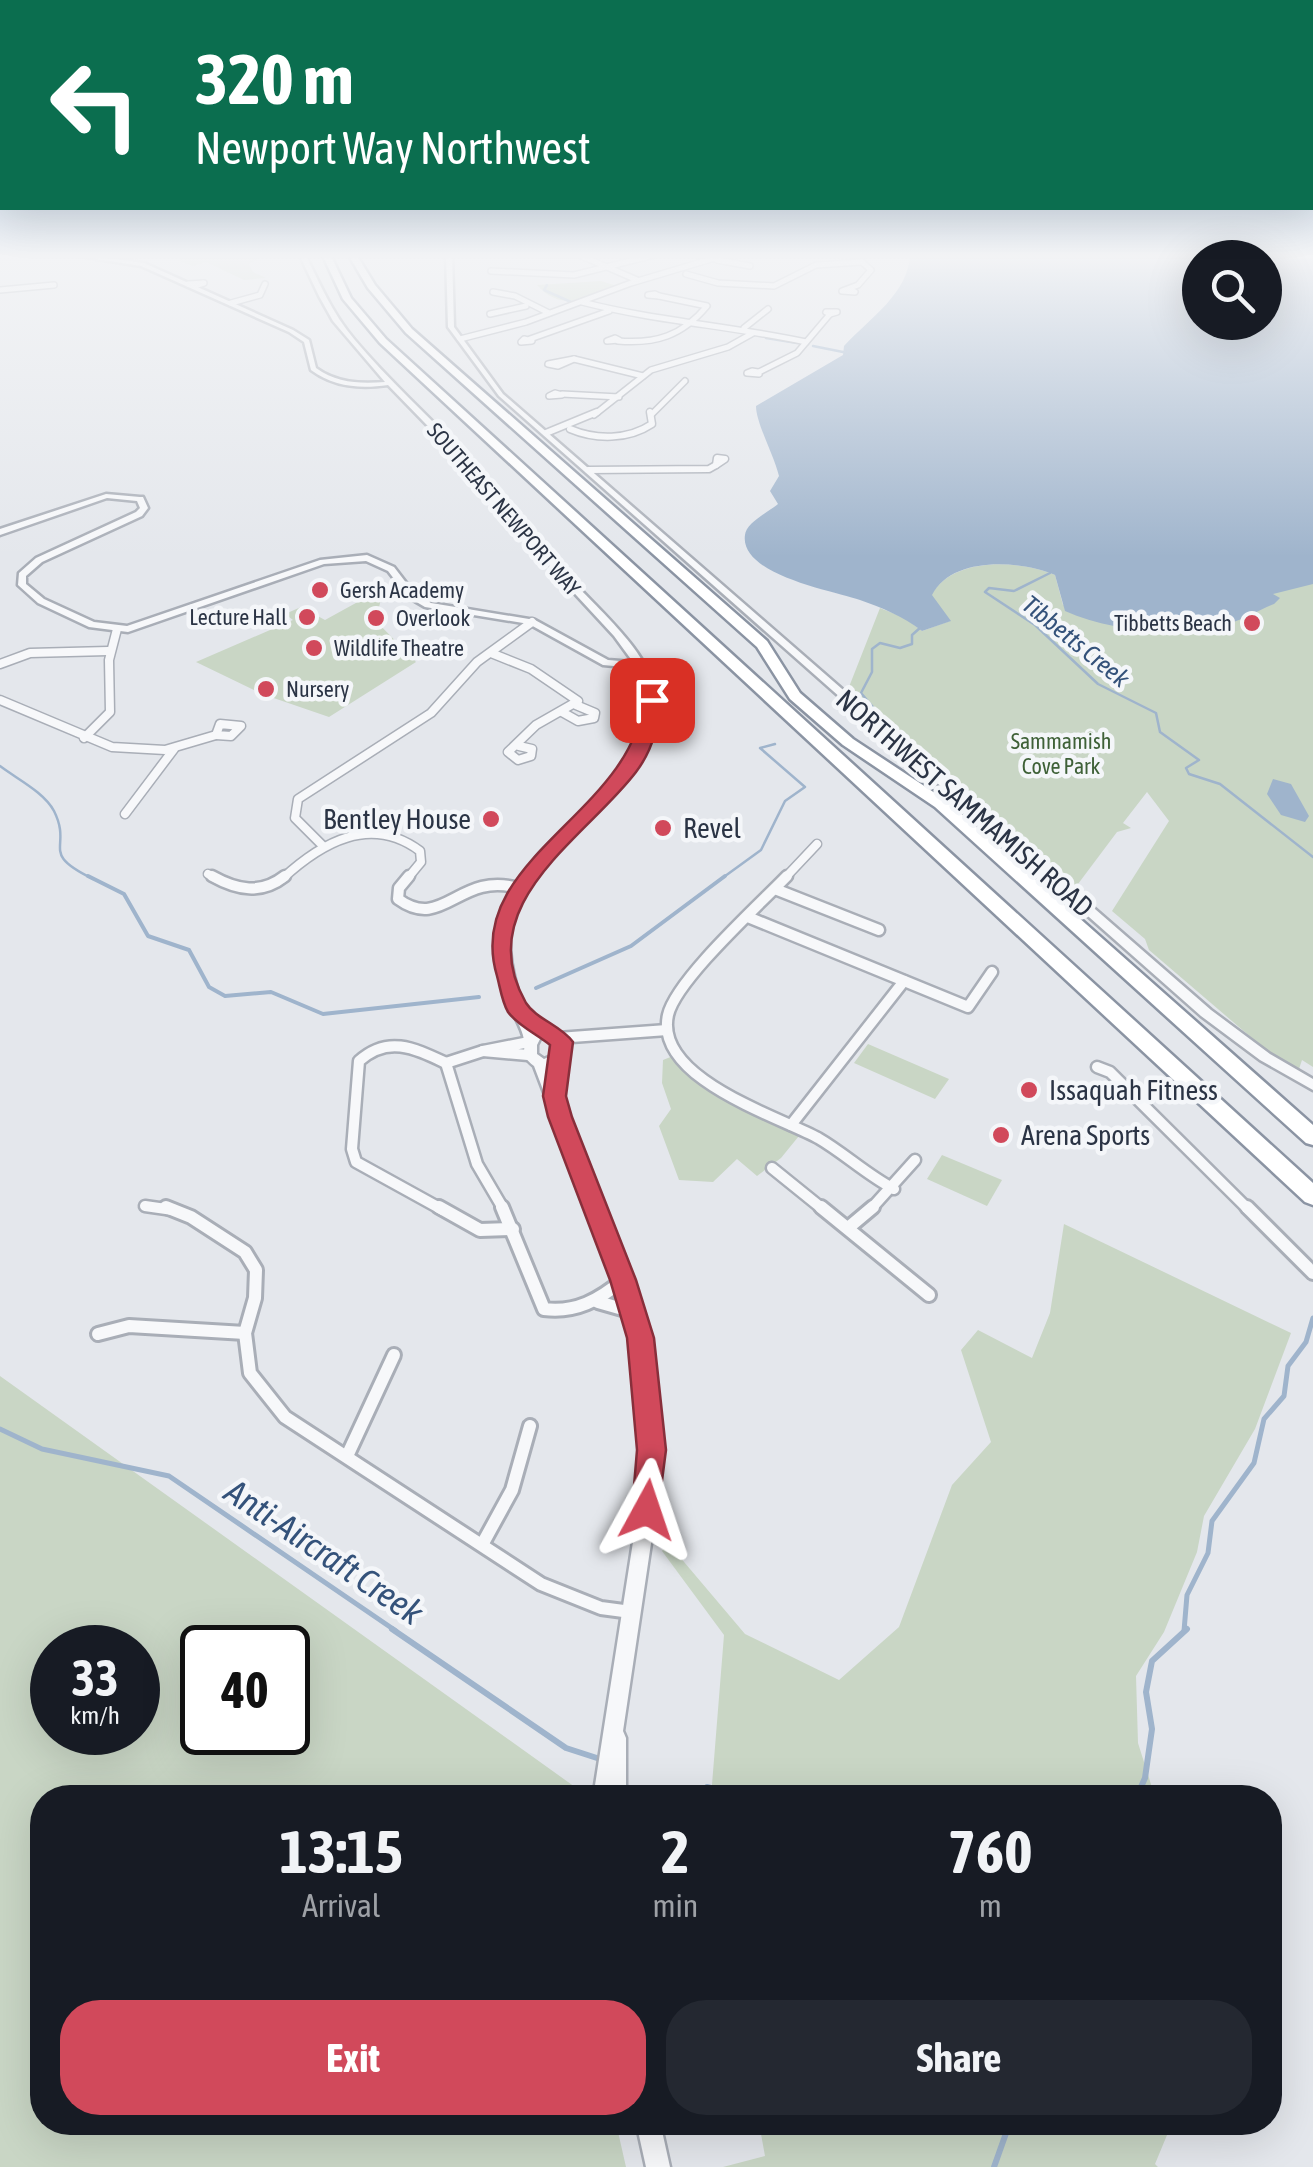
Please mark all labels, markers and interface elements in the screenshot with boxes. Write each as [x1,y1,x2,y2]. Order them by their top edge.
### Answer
text: 320 m [195,39,354,119]
icon: left [30,40,160,170]
text: Newport Way Northwest [195,122,591,174]
map controls [1182,240,1282,340]
button: search [1182,240,1282,340]
street label: SOUTHEAST NEWPORT WAY [422,417,586,601]
place label: Gersh Academy [340,577,464,603]
marker: Gersh Academy [309,579,331,601]
water label: Tibbetts Creek [1017,590,1136,693]
place label: Lecture Hall [189,604,287,630]
place label: Overlook [396,605,470,631]
marker: Lecture Hall [296,606,318,628]
marker: Overlook [365,607,387,629]
place label: Tibbetts Beach [1114,610,1232,636]
marker: Tibbetts Beach [1241,612,1263,634]
place label: Wildlife Theatre [334,635,464,661]
marker: Wildlife Theatre [303,637,325,659]
pin [610,658,695,743]
icon: arrive [625,673,680,728]
place label: Nursery [286,676,349,702]
marker: Nursery [255,678,277,700]
street label: NORTHWEST SAMMAMISH ROAD [830,683,1100,923]
park label: Sammamish Cove Park [1011,728,1111,779]
place label: Bentley House [323,803,471,835]
marker: Bentley House [480,808,502,830]
place label: Revel [683,812,741,844]
marker: Revel [652,817,674,839]
place label: Issaquah Fitness [1049,1074,1218,1106]
marker: Issaquah Fitness [1018,1079,1040,1101]
place label: Arena Sports [1021,1119,1150,1151]
marker: Arena Sports [990,1124,1012,1146]
position arrow [595,1458,699,1562]
water label: Anti-Aircraft Creek [217,1470,432,1632]
speed limit sign: 40 [180,1625,310,1755]
text: 33 [71,1649,118,1707]
text: km/h [70,1701,120,1729]
text: 13:15 [279,1817,403,1886]
text: 2 [661,1817,690,1886]
text: 760 [948,1817,1032,1886]
text: Arrival [302,1887,380,1924]
text: min [652,1887,698,1924]
text: m [979,1887,1002,1924]
button: Exit [60,2000,646,2115]
button: Share [666,2000,1252,2115]

